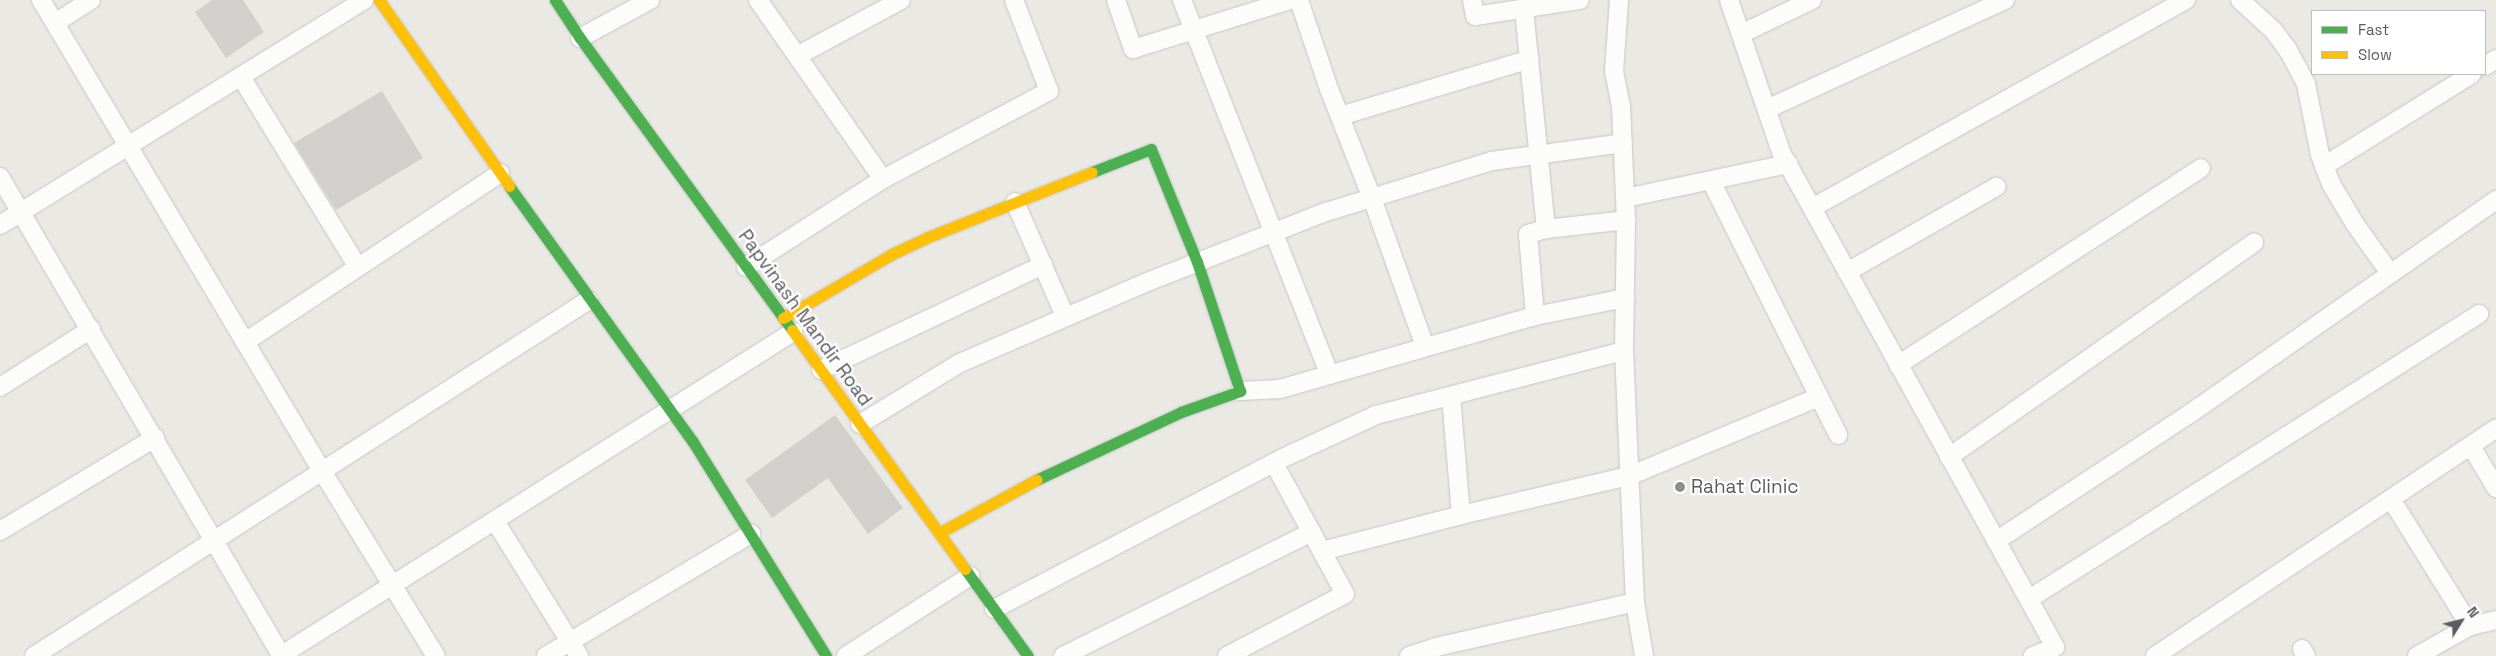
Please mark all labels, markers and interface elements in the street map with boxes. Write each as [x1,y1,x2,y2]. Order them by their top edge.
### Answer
legend [2311,10,2486,75]
text: Fast [2358,20,2389,39]
text: Slow [2358,45,2392,64]
street label: Papvinash Mandir Road [733,225,877,411]
place label: Rahat Clinic [1691,476,1799,498]
marker: Rahat Clinic [1673,480,1687,494]
north arrow [2436,596,2486,646]
text: N [2463,603,2483,621]

